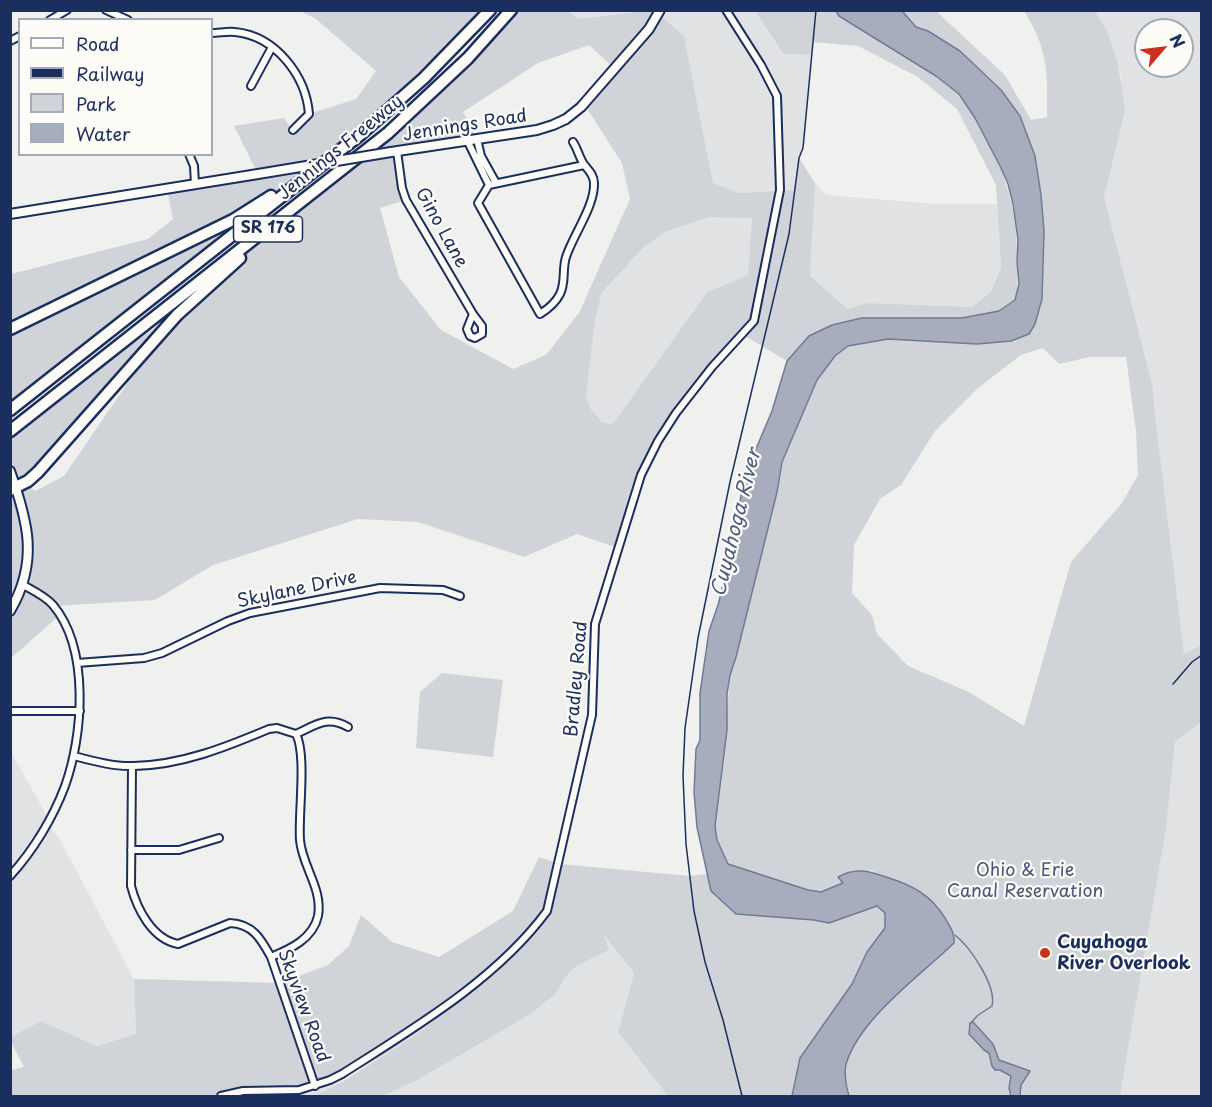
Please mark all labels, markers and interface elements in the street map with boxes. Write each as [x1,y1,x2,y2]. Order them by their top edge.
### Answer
legend [18,18,213,156]
north arrow [1134,18,1194,78]
text: N [1165,29,1192,52]
text: Road [76,30,120,57]
text: Railway [76,60,144,87]
text: Park [76,90,116,117]
street label: Jennings Freeway [274,91,408,205]
street label: Jennings Road [401,106,529,146]
text: Water [76,120,130,147]
street label: Gino Lane [410,184,472,272]
road number: SR 176 [234,216,302,242]
water label: Cuyahoga River [707,447,767,599]
street label: Skylane Drive [235,567,359,613]
street label: Bradley Road [561,620,593,738]
park label: Ohio & Erie Canal Reservation [947,860,1103,902]
place label: Cuyahoga River Overlook [1057,932,1190,974]
street label: Skyview Road [272,946,334,1066]
marker: Cuyahoga River Overlook [1038,946,1052,960]

